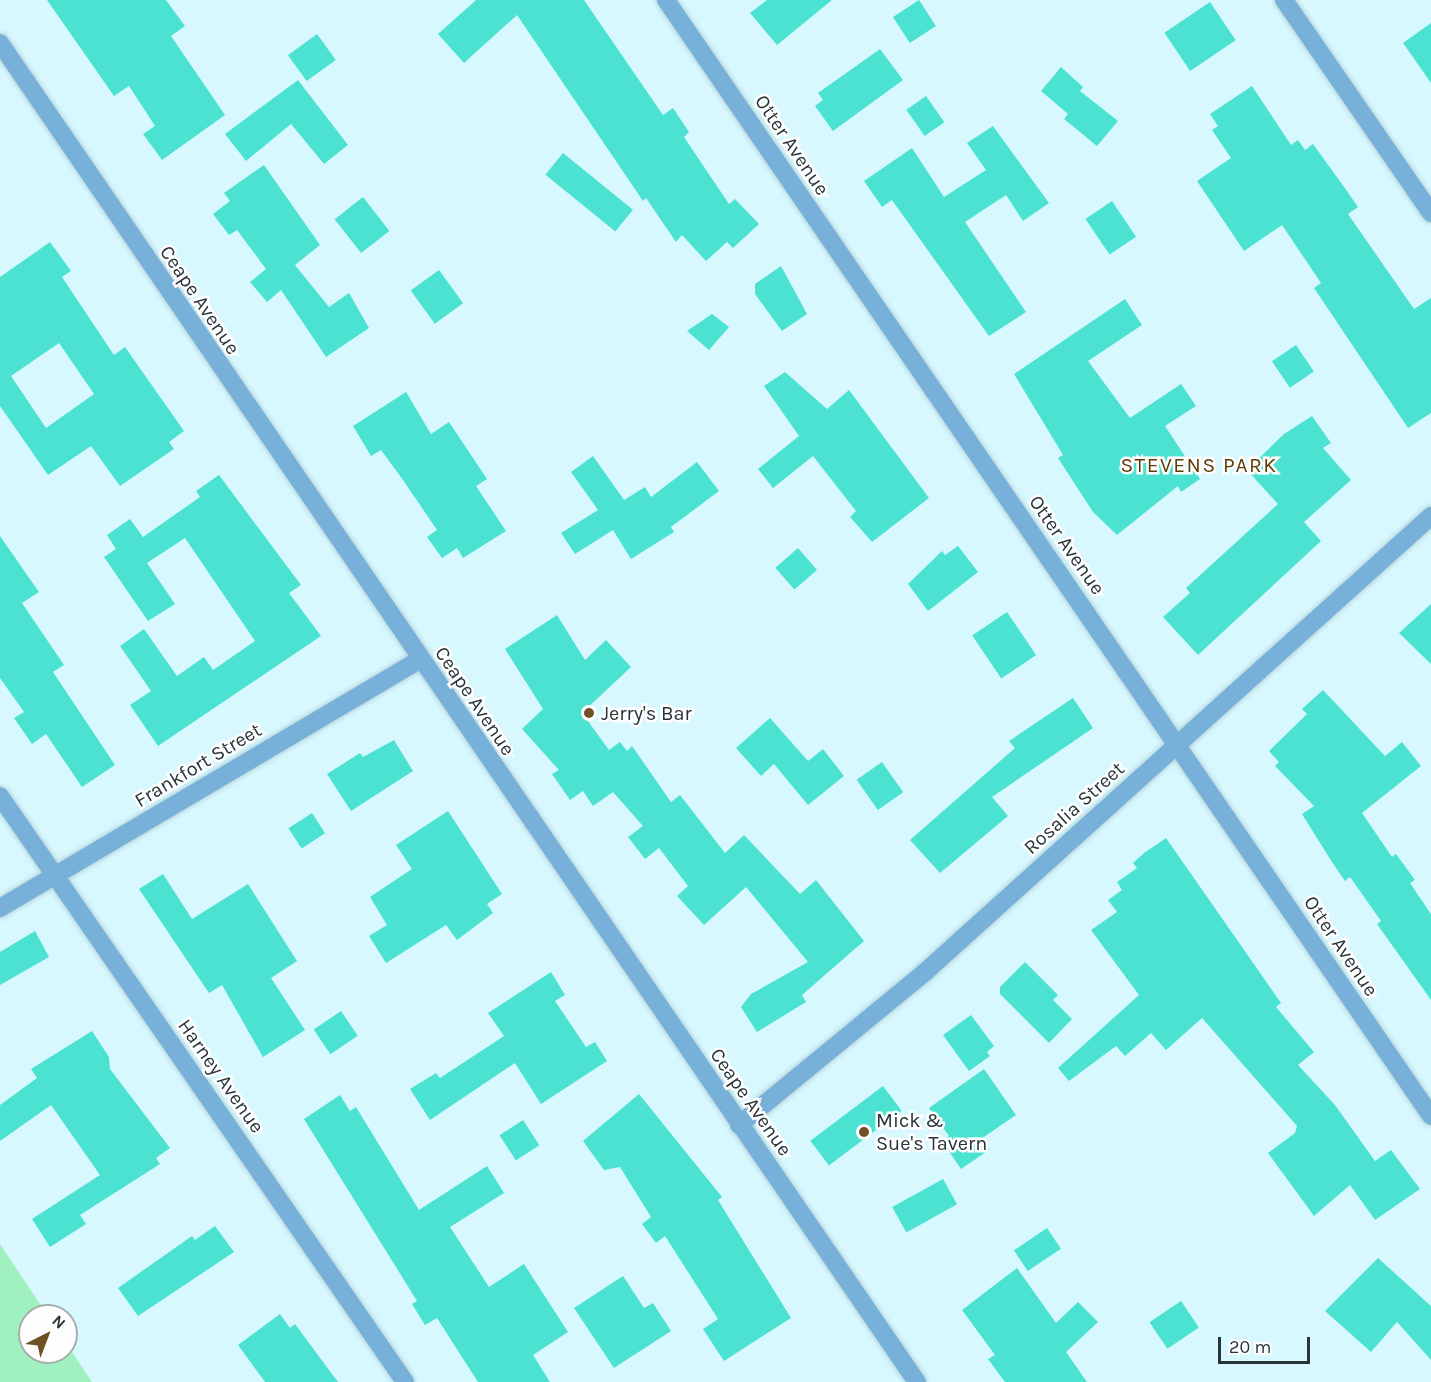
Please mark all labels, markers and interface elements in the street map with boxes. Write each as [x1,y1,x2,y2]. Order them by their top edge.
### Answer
street label: Otter Avenue [750,90,834,200]
street label: Ceape Avenue [155,241,245,359]
district label: STEVENS PARK [1120,452,1278,478]
street label: Otter Avenue [1024,491,1110,599]
street label: Ceape Avenue [430,642,520,760]
place label: Jerry's Bar [601,701,692,725]
marker: Jerry's Bar [582,706,596,720]
street label: Frankfort Street [130,718,266,812]
street label: Rosalia Street [1019,757,1129,859]
street label: Otter Avenue [1299,891,1383,1001]
street label: Harney Avenue [173,1014,269,1138]
street label: Ceape Avenue [705,1043,797,1161]
place label: Mick & Sue's Tavern [876,1108,987,1155]
marker: Mick & Sue's Tavern [857,1125,871,1139]
north arrow [18,1304,78,1364]
text: N [48,1311,70,1333]
scale bar [1221,1325,1312,1363]
text: 20 m [1229,1336,1271,1358]

